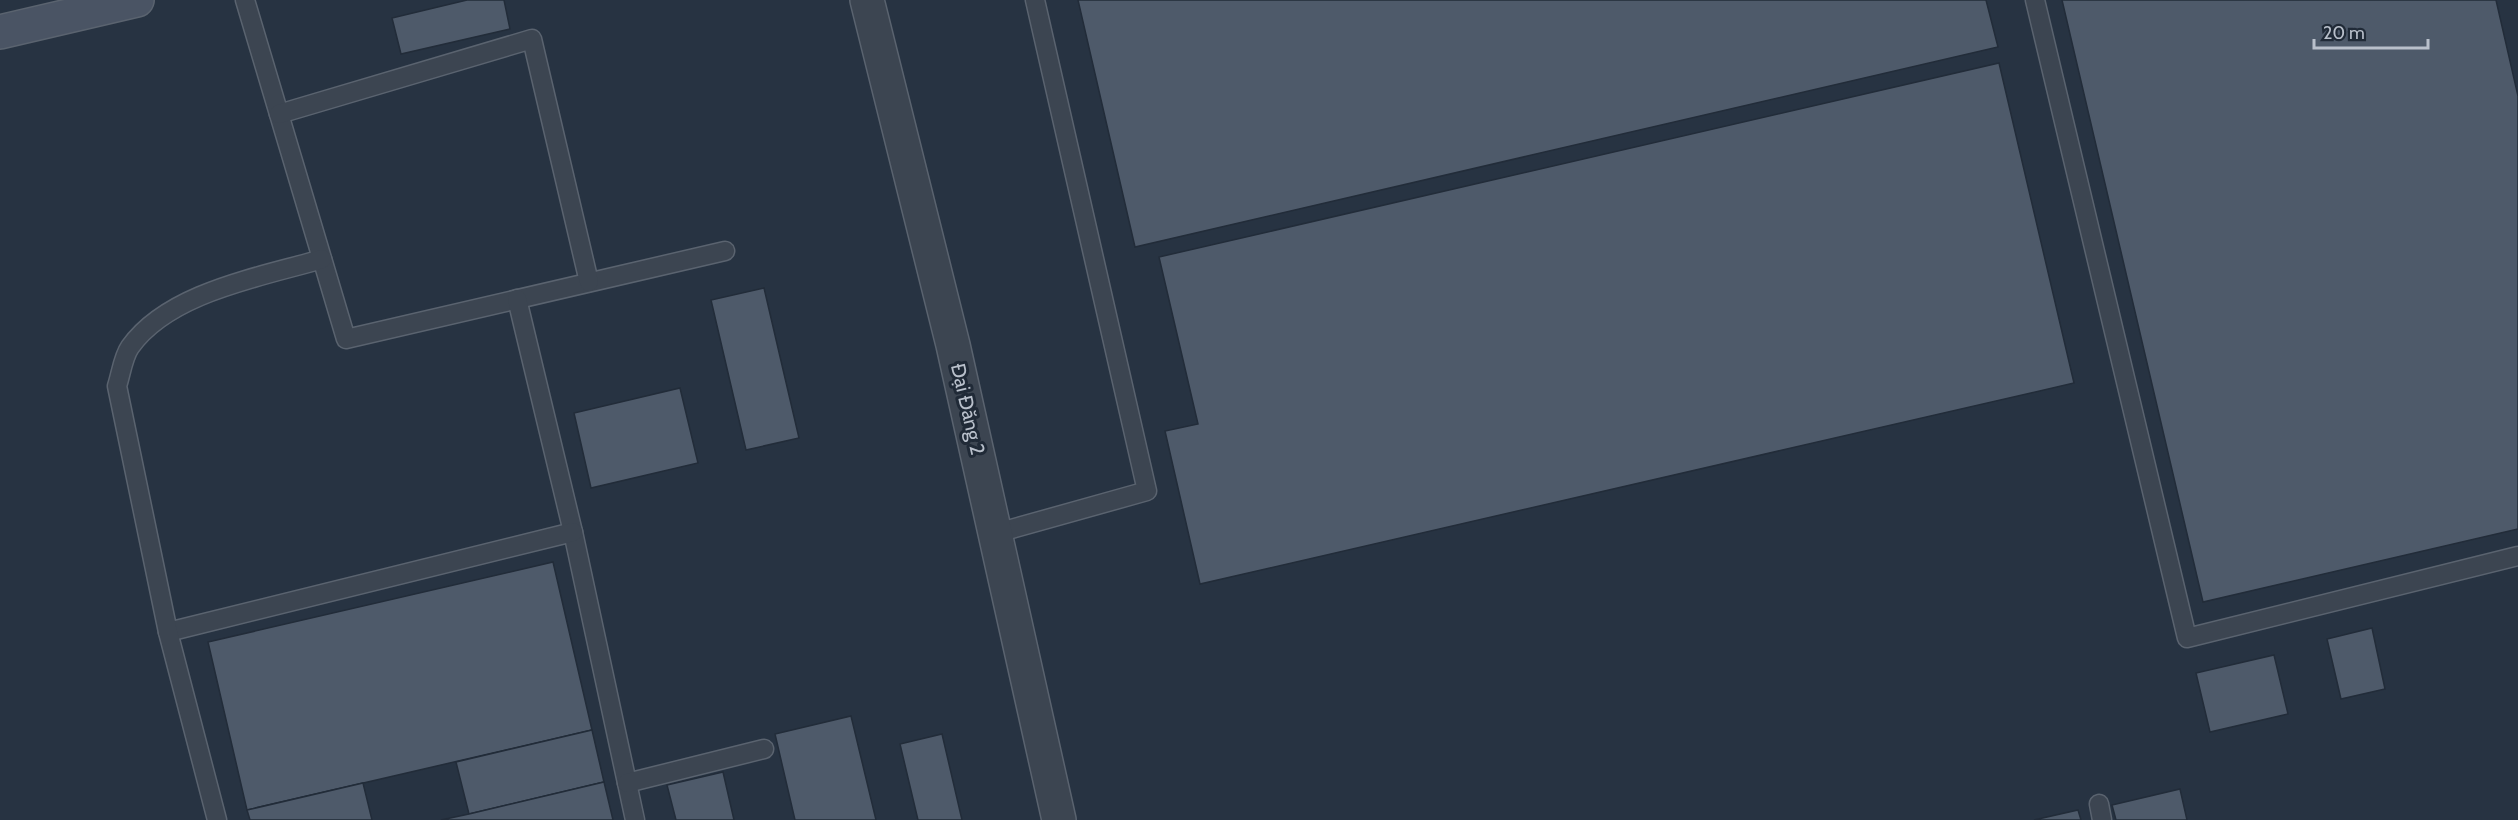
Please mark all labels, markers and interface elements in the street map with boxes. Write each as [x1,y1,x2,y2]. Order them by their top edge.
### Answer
scale bar [2314,12,2428,50]
text: 20 m [2323,22,2365,44]
street label: Đại Đăng 2 [946,361,990,457]

